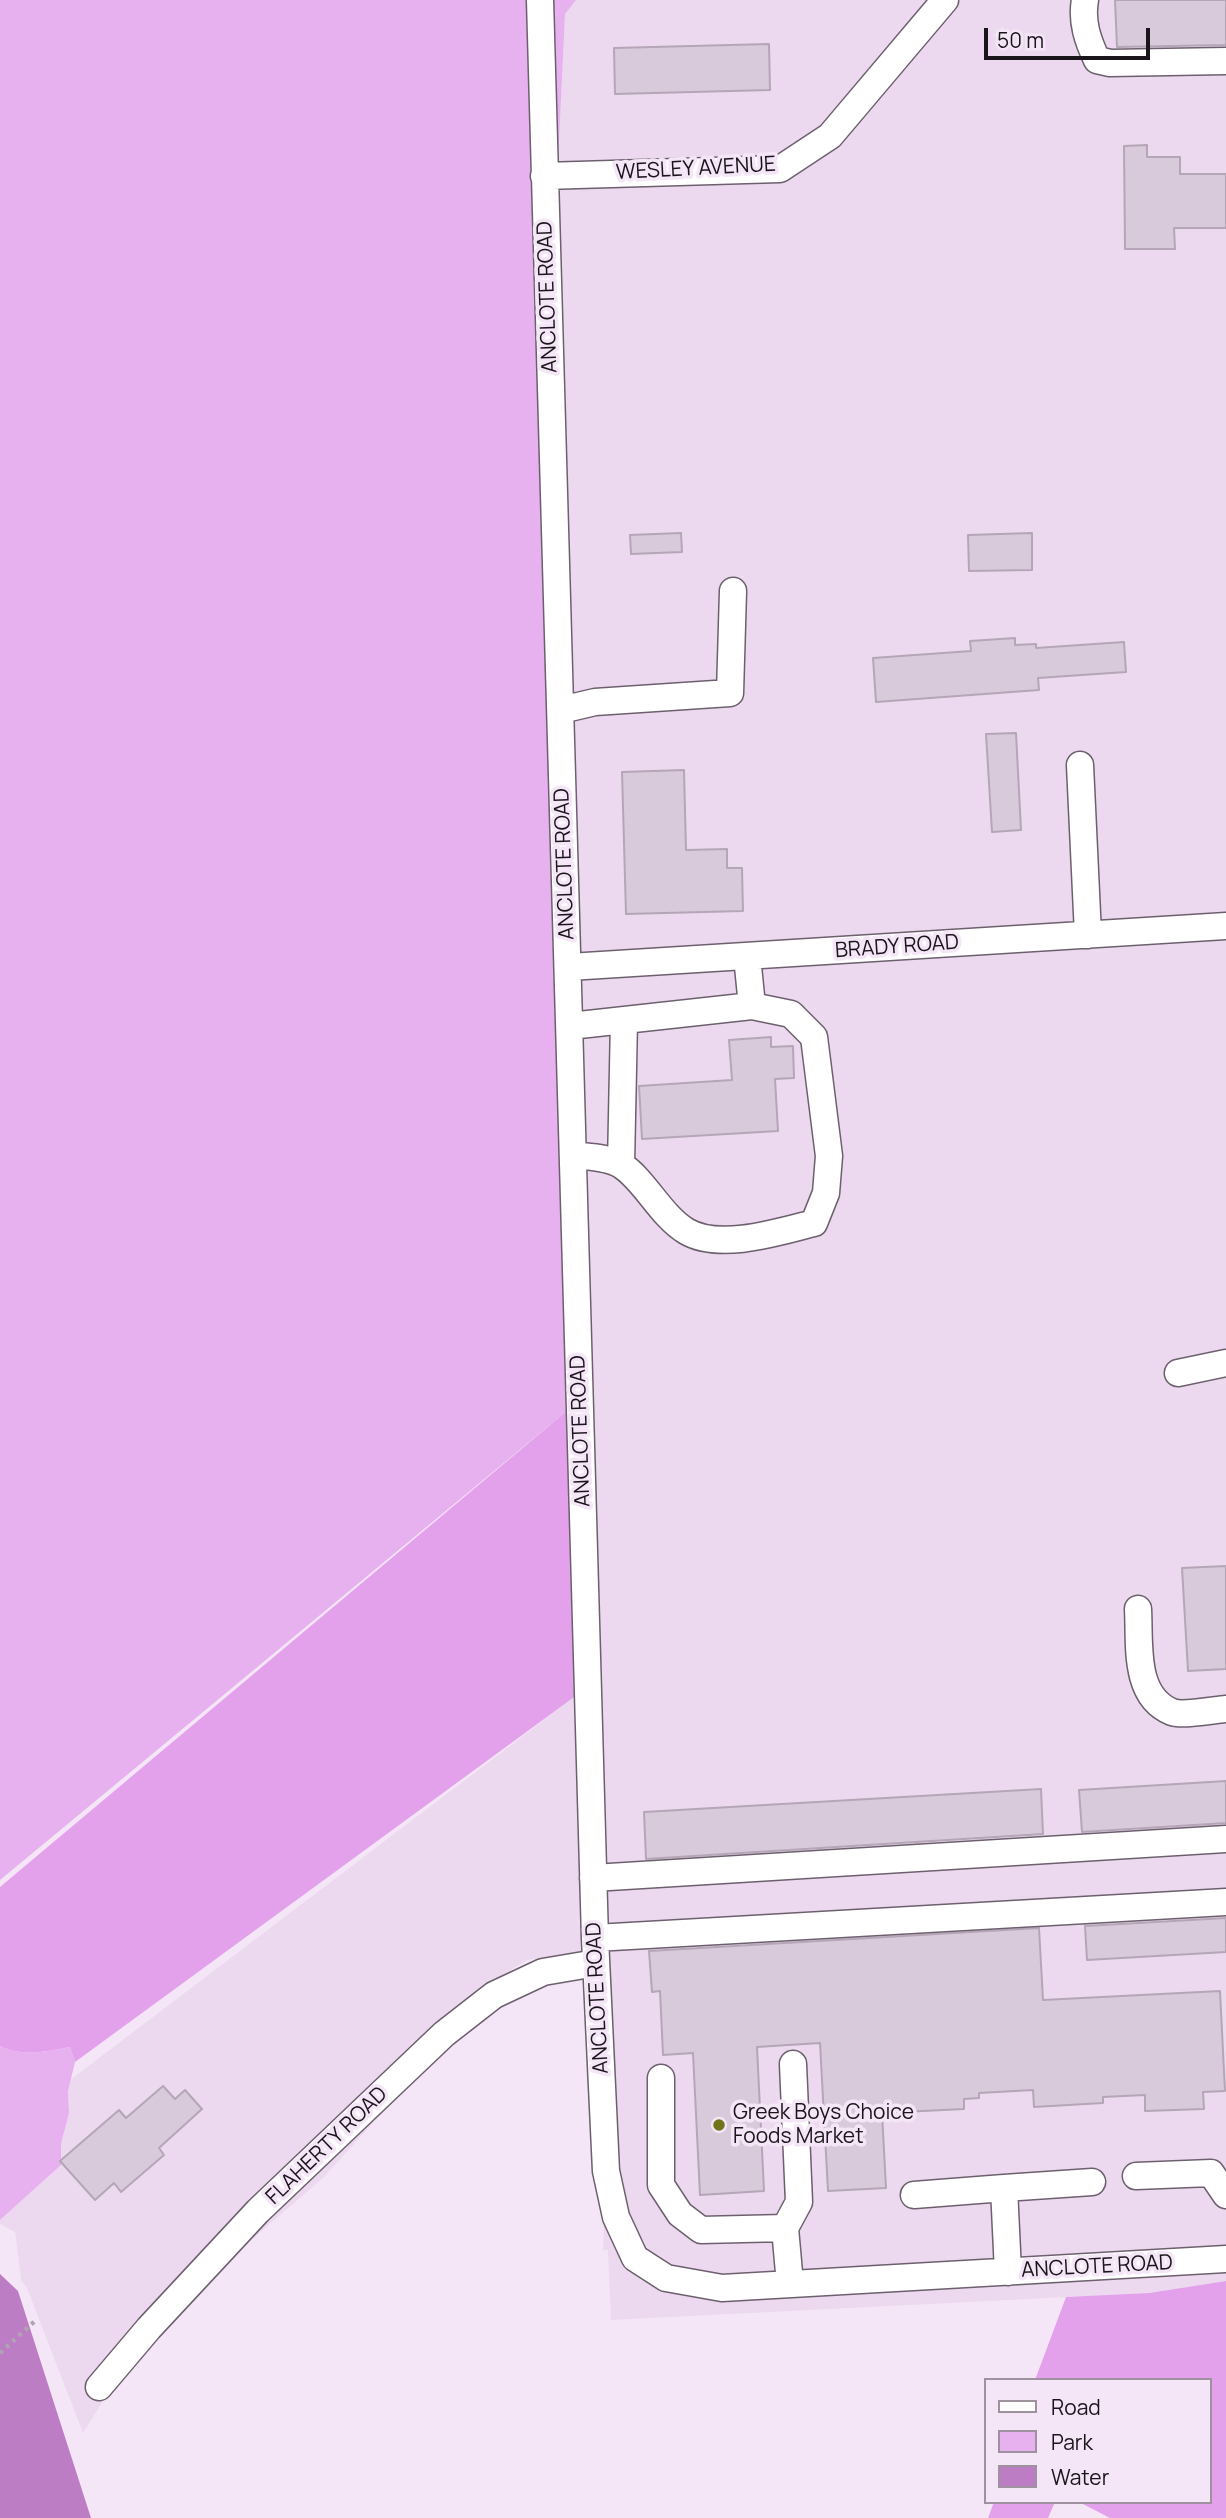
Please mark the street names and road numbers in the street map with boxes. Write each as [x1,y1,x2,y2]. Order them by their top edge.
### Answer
street label: WESLEY AVENUE [615,152,777,186]
street label: ANCLOTE ROAD [533,221,563,373]
street label: ANCLOTE ROAD [550,788,580,940]
street label: BRADY ROAD [834,930,960,964]
street label: ANCLOTE ROAD [566,1355,596,1507]
street label: ANCLOTE ROAD [581,1921,615,2075]
street label: FLAHERTY ROAD [261,2082,393,2210]
street label: ANCLOTE ROAD [1020,2250,1174,2284]

